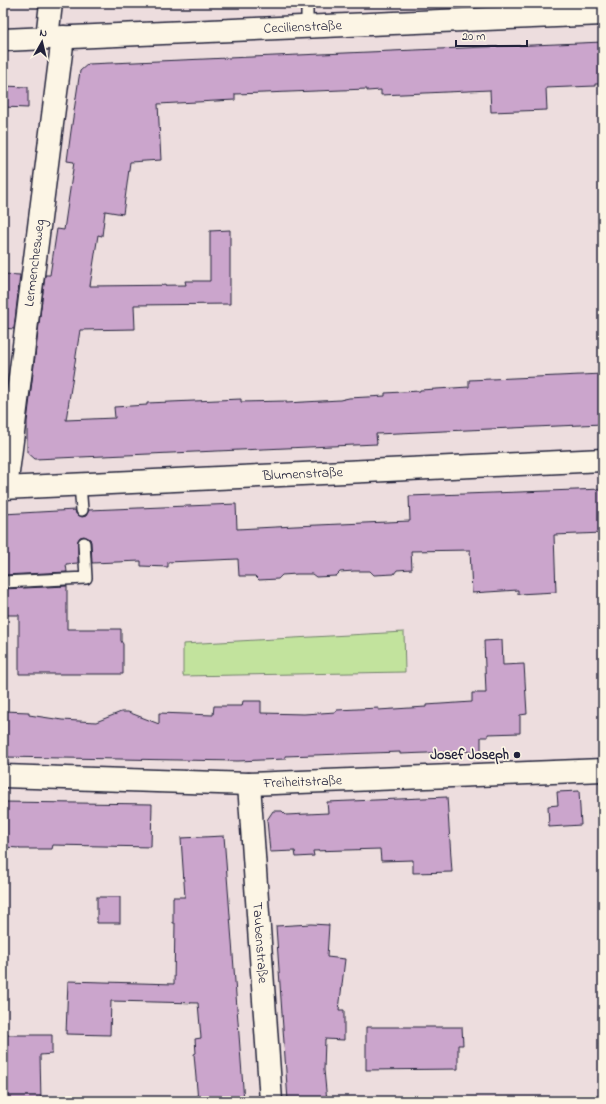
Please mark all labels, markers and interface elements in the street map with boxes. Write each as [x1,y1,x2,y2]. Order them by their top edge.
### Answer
street label: Cecilienstraße [263,15,343,39]
north arrow [22,22,62,62]
scale bar [456,22,527,48]
text: N [38,25,48,42]
text: 20 m [462,28,485,46]
street label: Lermenchesweg [19,218,51,308]
street label: Blumenstraße [261,462,344,486]
place label: Josef Joseph [430,745,509,766]
marker: Josef Joseph [512,750,522,760]
street label: Freiheitstraße [262,770,343,794]
street label: Taubenstraße [247,901,273,985]

